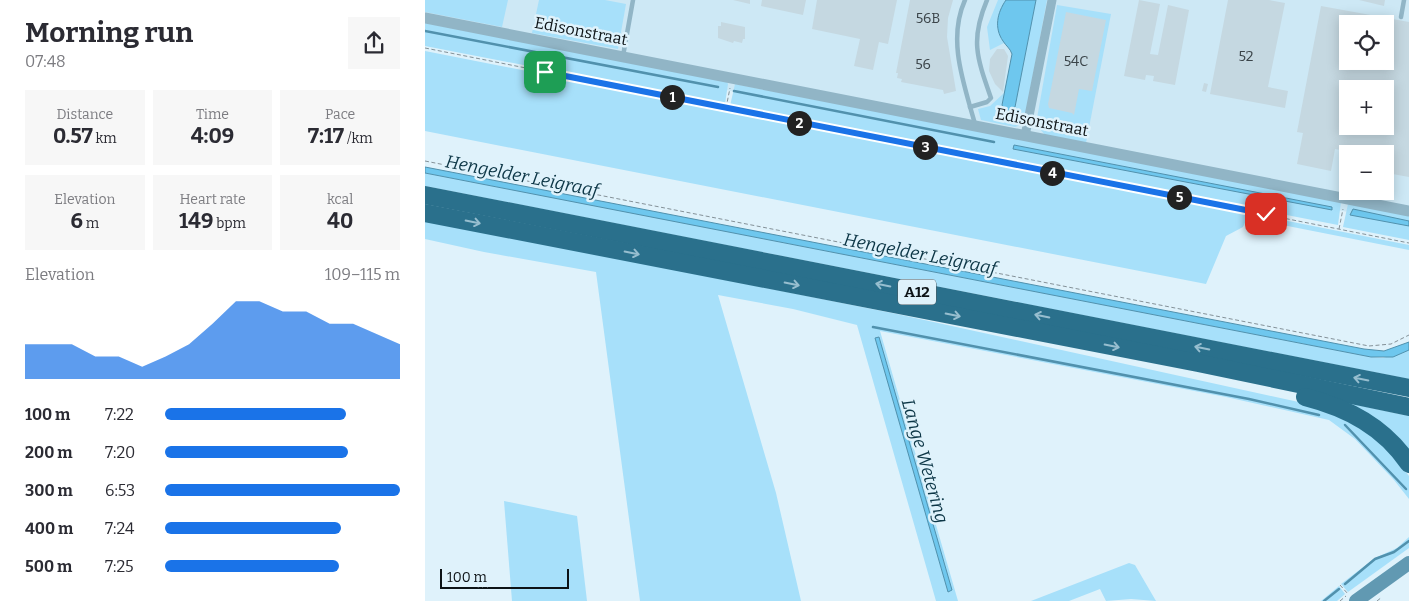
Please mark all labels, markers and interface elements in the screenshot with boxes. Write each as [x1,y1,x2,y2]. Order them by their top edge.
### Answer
house number: 56B [916,10,940,27]
street label: Edisonstraat [533,13,629,49]
map controls [1339,15,1394,200]
button: locate [1339,15,1394,70]
text: Morning run [25,16,193,49]
button: share [348,17,400,69]
house number: 52 [1239,48,1253,65]
pin [524,51,566,93]
text: 07:48 [25,52,66,71]
house number: 54C [1064,53,1088,70]
house number: 56 [915,56,931,73]
icon: arrive [531,58,559,86]
button: + [1339,80,1394,135]
pin: 1 [659,84,685,110]
text: 1 [669,89,676,106]
street label: Edisonstraat [994,104,1090,140]
text: Distance [56,106,113,123]
text: Time [196,106,229,123]
text: Pace [325,106,355,123]
pin: 2 [787,110,811,136]
text: 2 [796,115,803,132]
text: 0.57 [53,123,93,149]
text: 4:09 [191,123,234,149]
text: 7:17 [308,123,344,149]
text: km [93,130,117,147]
text: /km [344,130,373,147]
pin: 3 [913,134,937,160]
text: 3 [921,139,930,156]
button: − [1339,145,1394,200]
water label: Hengelder Leigraaf [443,150,604,202]
pin: 4 [1039,160,1065,186]
text: 4 [1048,165,1057,182]
pin: 5 [1167,184,1191,210]
text: 5 [1176,189,1183,206]
text: Elevation [54,191,115,208]
text: Heart rate [179,191,246,208]
text: kcal [327,191,353,208]
pin [1245,193,1287,235]
icon: check [1252,200,1280,228]
text: 6 [71,208,83,234]
text: 149 [179,208,213,234]
text: 40 [327,208,353,234]
text: m [83,215,99,232]
text: bpm [213,215,246,232]
one-way arrow [464,218,480,227]
water label: Hengelder Leigraaf [841,228,1002,280]
one-way arrow [624,249,640,258]
text: Elevation [25,265,95,284]
text: 109–115 m [325,265,400,284]
one-way arrow [783,280,799,289]
one-way arrow [875,280,891,289]
road number: A12 [898,280,936,304]
one-way arrow [944,311,960,321]
one-way arrow [1035,311,1051,321]
one-way arrow [1104,342,1120,352]
one-way arrow [1194,342,1210,352]
one-way arrow [1354,374,1370,383]
water label: Lange Wetering [897,396,953,526]
text: 100 m [25,405,70,424]
text: 7:22 [105,405,134,424]
text: 200 m [25,443,72,462]
text: 7:20 [105,443,135,462]
text: 300 m [25,481,73,500]
text: 6:53 [105,481,135,500]
text: 400 m [25,519,73,538]
text: 7:24 [105,519,134,538]
text: 500 m [25,557,72,576]
text: 7:25 [105,557,134,576]
scale bar [440,566,569,589]
text: 100 m [447,569,487,586]

